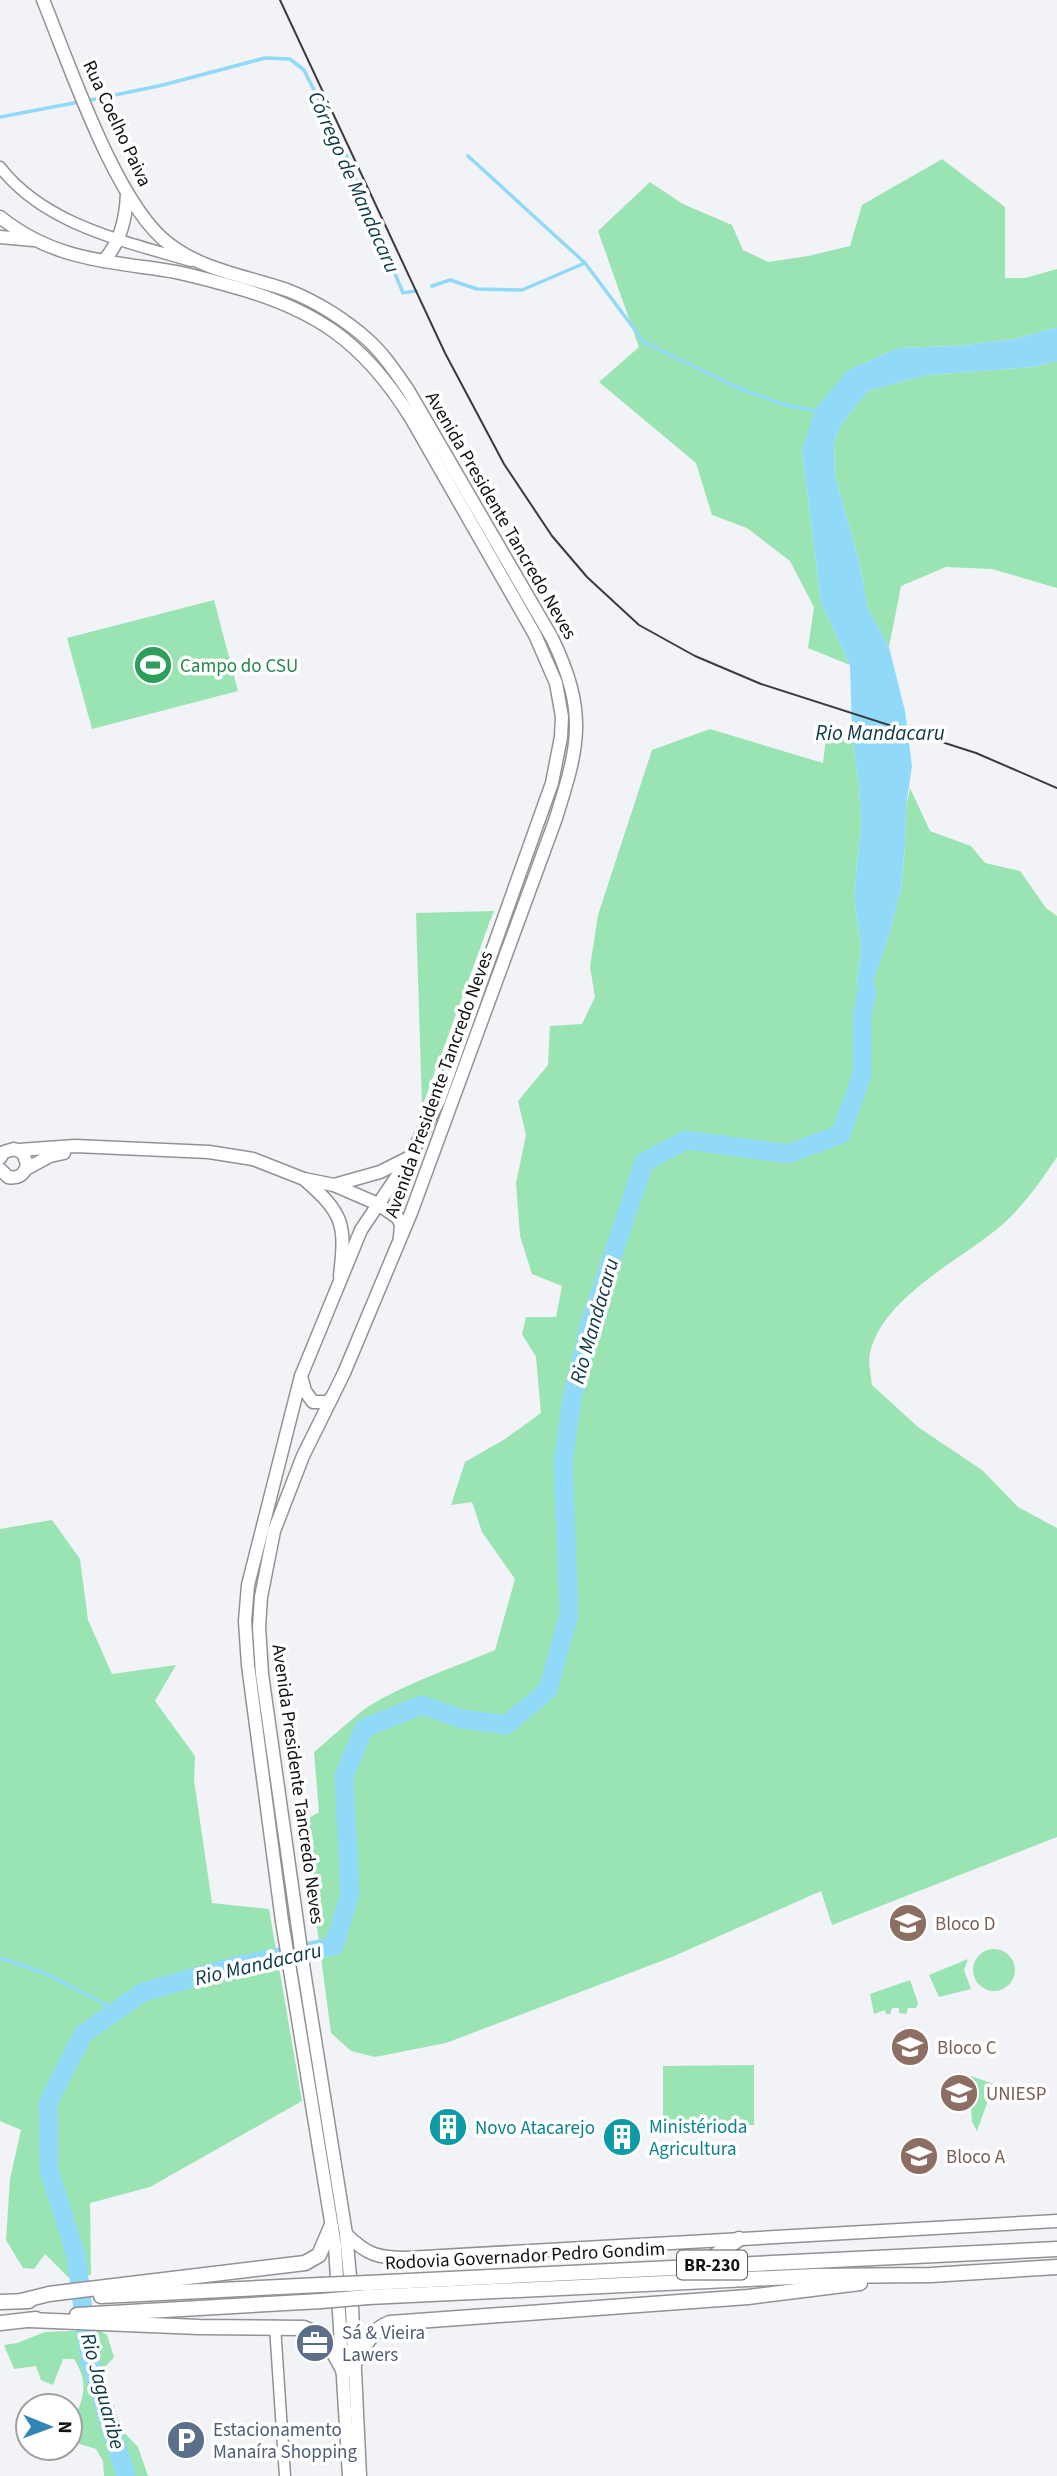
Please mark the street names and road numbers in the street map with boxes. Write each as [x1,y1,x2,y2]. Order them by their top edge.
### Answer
street label: Rua Coelho Paiva [76,56,158,191]
street label: Avenida Presidente Tancredo Neves [418,387,583,645]
street label: Avenida Presidente Tancredo Neves [378,947,500,1222]
street label: Avenida Presidente Tancredo Neves [265,1643,331,1926]
street label: Rodovia Governador Pedro Gondim [384,2236,666,2277]
road number: BR-230 [677,2250,747,2280]

